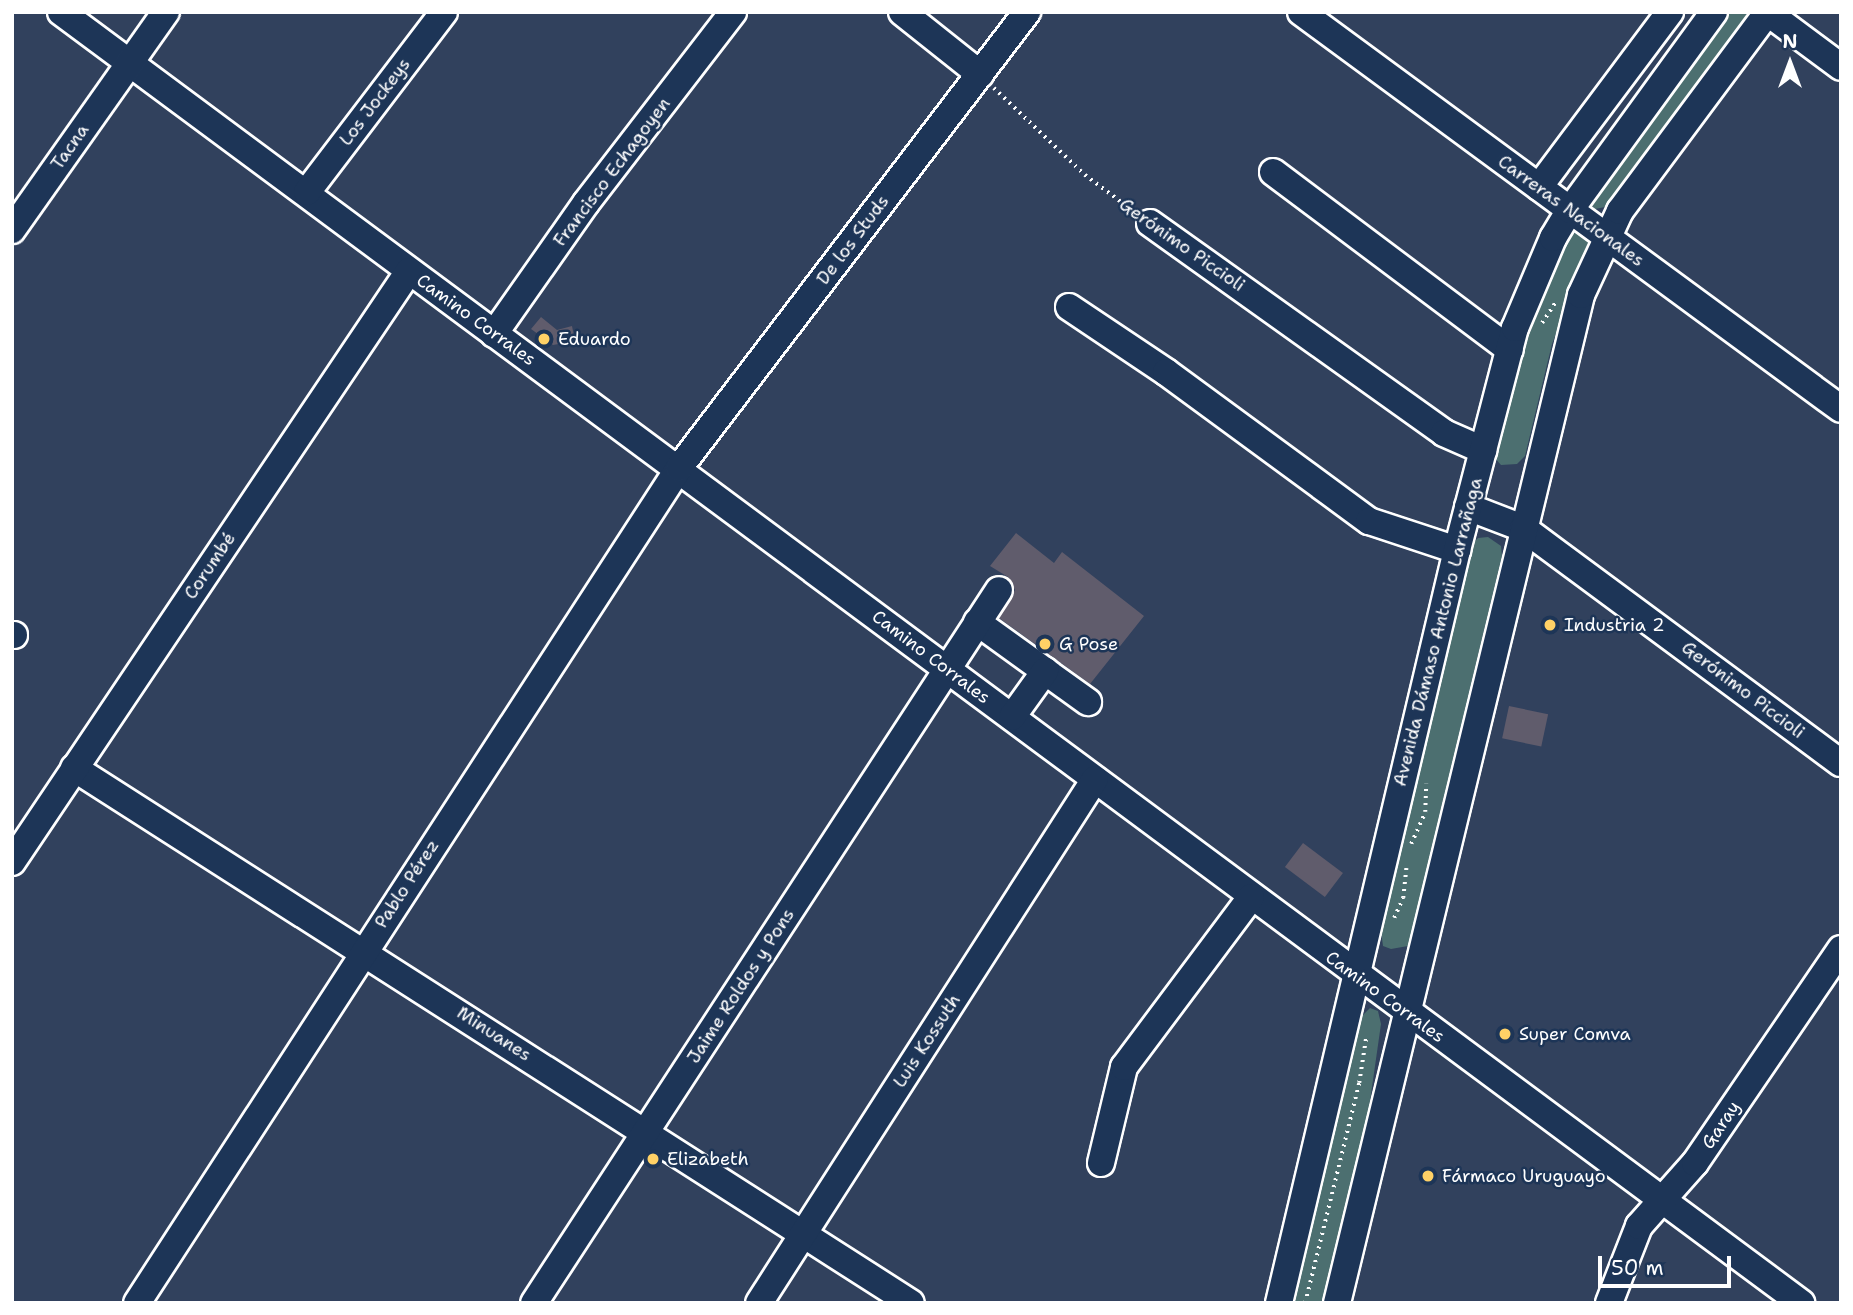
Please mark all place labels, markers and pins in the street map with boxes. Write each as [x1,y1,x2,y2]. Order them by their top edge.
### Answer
place label: Eduardo [558,328,631,350]
marker: Eduardo [536,331,552,347]
place label: Industria 2 [1564,614,1665,636]
marker: Industria 2 [1542,617,1558,633]
place label: G Pose [1059,633,1118,655]
marker: G Pose [1037,636,1053,652]
place label: Super Comva [1519,1023,1631,1045]
marker: Super Comva [1497,1026,1513,1042]
place label: Elizabeth [667,1148,749,1170]
marker: Elizabeth [645,1151,661,1167]
place label: Fármaco Uruguayo [1442,1165,1606,1187]
marker: Fármaco Uruguayo [1420,1168,1436,1184]

